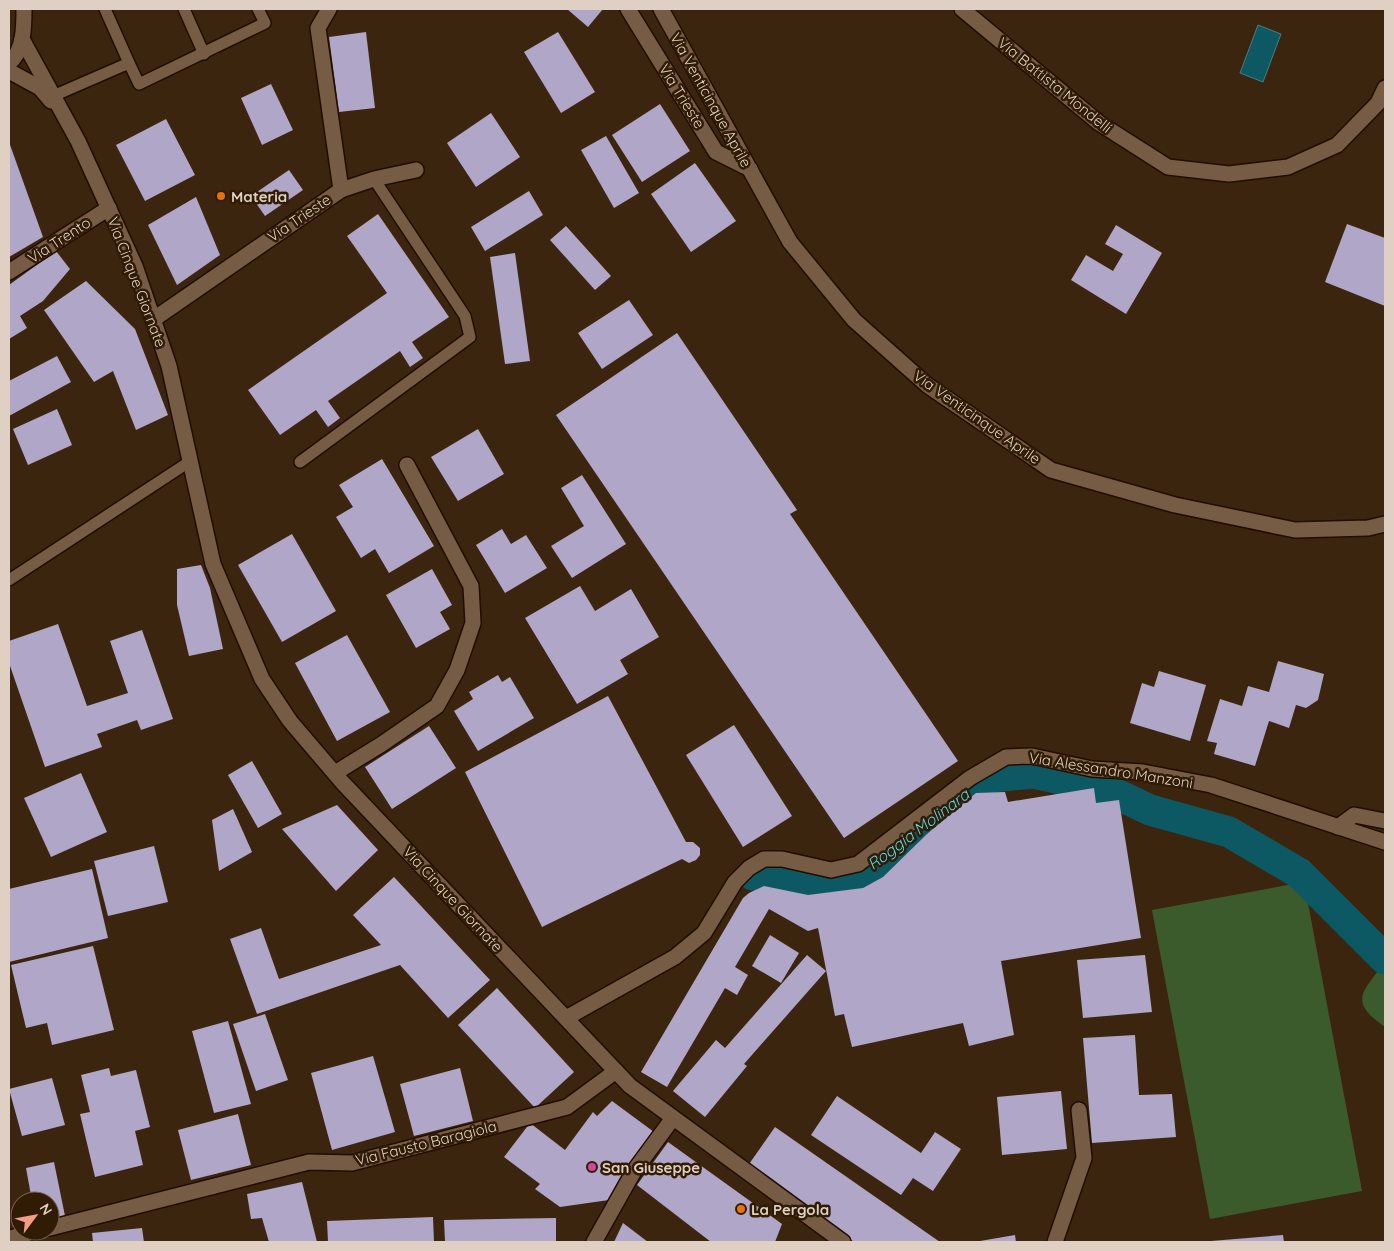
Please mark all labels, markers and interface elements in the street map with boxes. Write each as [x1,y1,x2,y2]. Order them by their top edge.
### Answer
street label: Via Venticinque Aprile [666,29,756,171]
street label: Via Battista Mondelli [994,33,1116,137]
street label: Via Trieste [655,60,709,132]
place label: Materia [231,187,287,206]
marker: Materia [215,190,227,202]
street label: Via Trieste [264,190,334,246]
street label: Via Trento [24,213,94,267]
street label: Via Cinque Giornate [103,214,171,350]
street label: Via Venticinque Aprile [910,366,1044,468]
street label: Via Alessandro Manzoni [1028,748,1194,792]
water label: Roggia Molinara [863,783,974,874]
street label: Via Cinque Giornate [399,842,507,956]
street label: Via Fausto Baragiola [353,1116,499,1170]
place label: San Giuseppe [602,1158,700,1177]
marker: San Giuseppe [586,1161,598,1173]
north arrow [10,1191,60,1241]
text: N [36,1200,56,1218]
place label: La Pergola [751,1200,829,1219]
marker: La Pergola [735,1203,747,1215]

